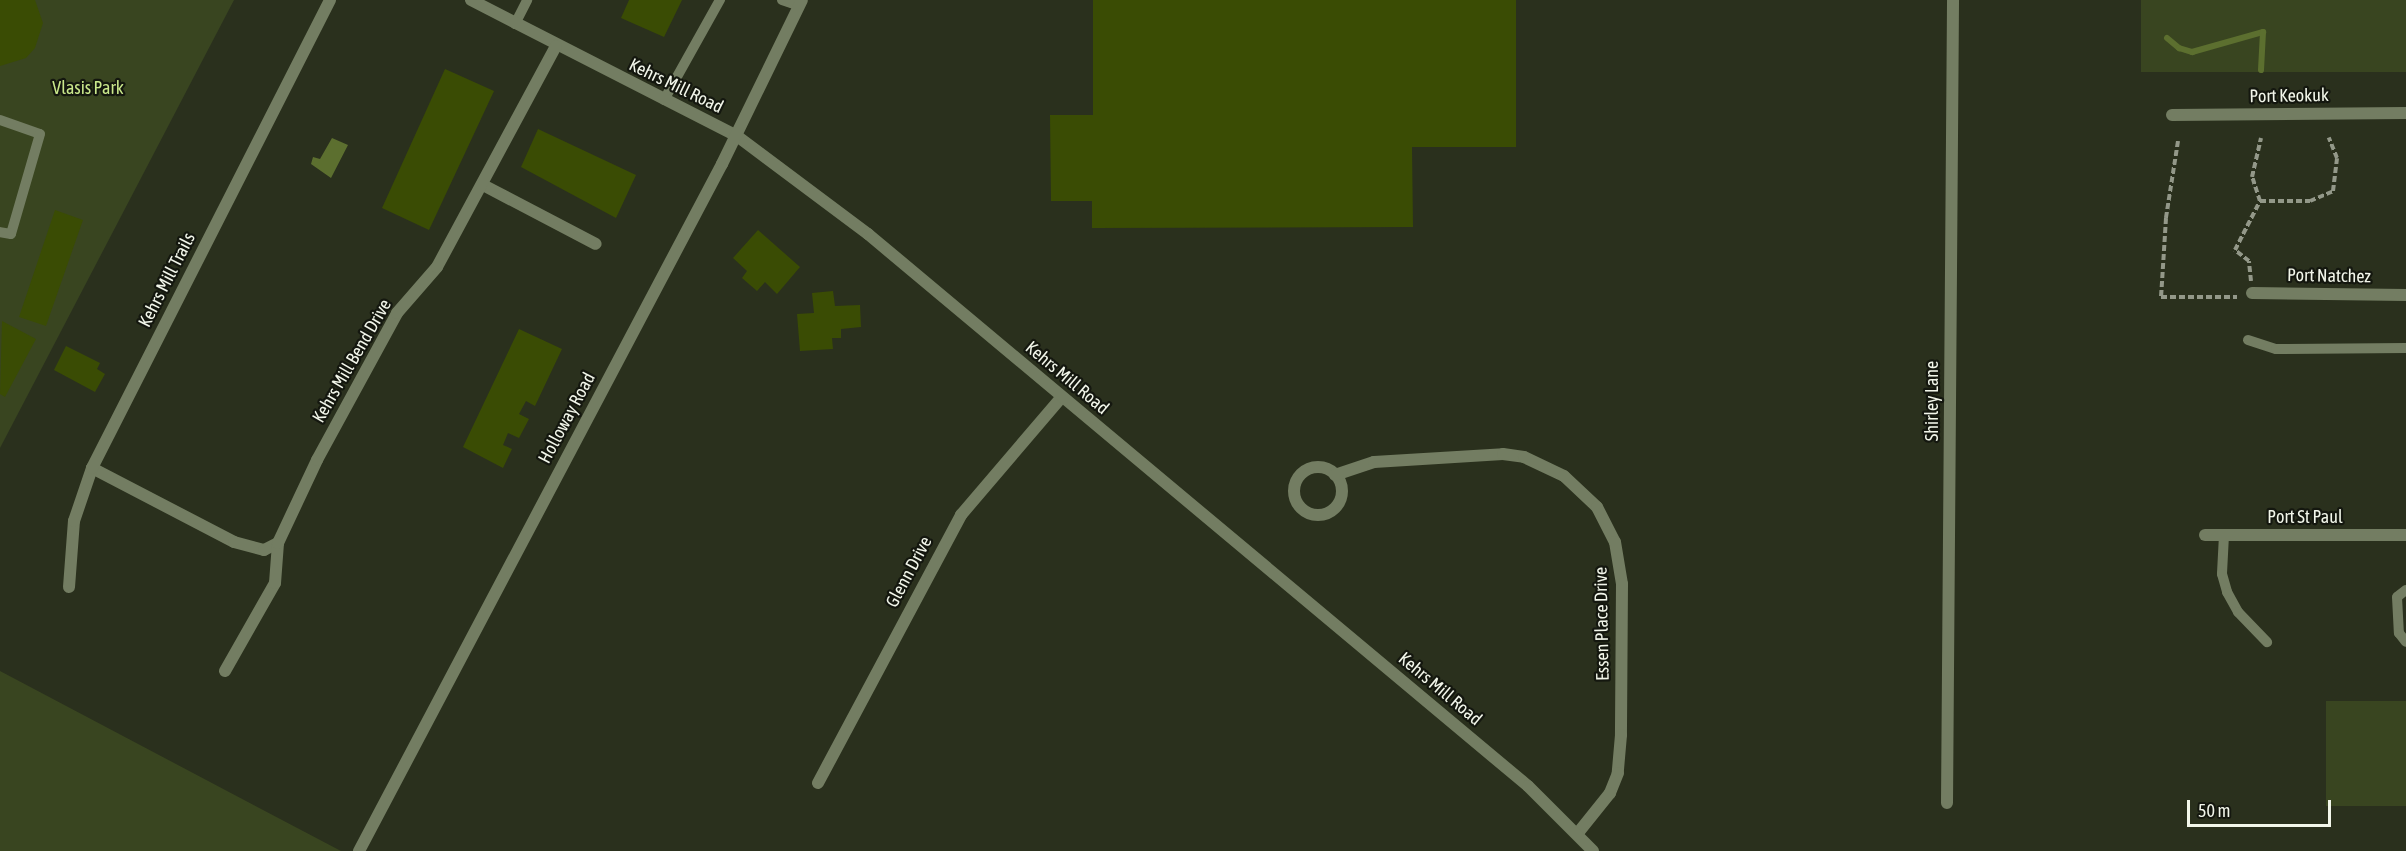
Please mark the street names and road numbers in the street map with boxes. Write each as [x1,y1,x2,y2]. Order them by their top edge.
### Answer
street label: Kehrs Mill Road [625,54,727,118]
street label: Port Keokuk [2249,85,2329,107]
street label: Kehrs Mill Trails [134,229,200,331]
street label: Port Natchez [2287,264,2371,288]
street label: Kehrs Mill Bend Drive [308,295,396,427]
street label: Kehrs Mill Road [1021,337,1113,419]
street label: Shirley Lane [1921,361,1943,441]
street label: Holloway Road [534,369,600,467]
street label: Port St Paul [2267,506,2343,528]
street label: Glenn Drive [881,533,937,611]
street label: Essen Place Drive [1590,567,1614,681]
street label: Kehrs Mill Road [1394,648,1486,730]

